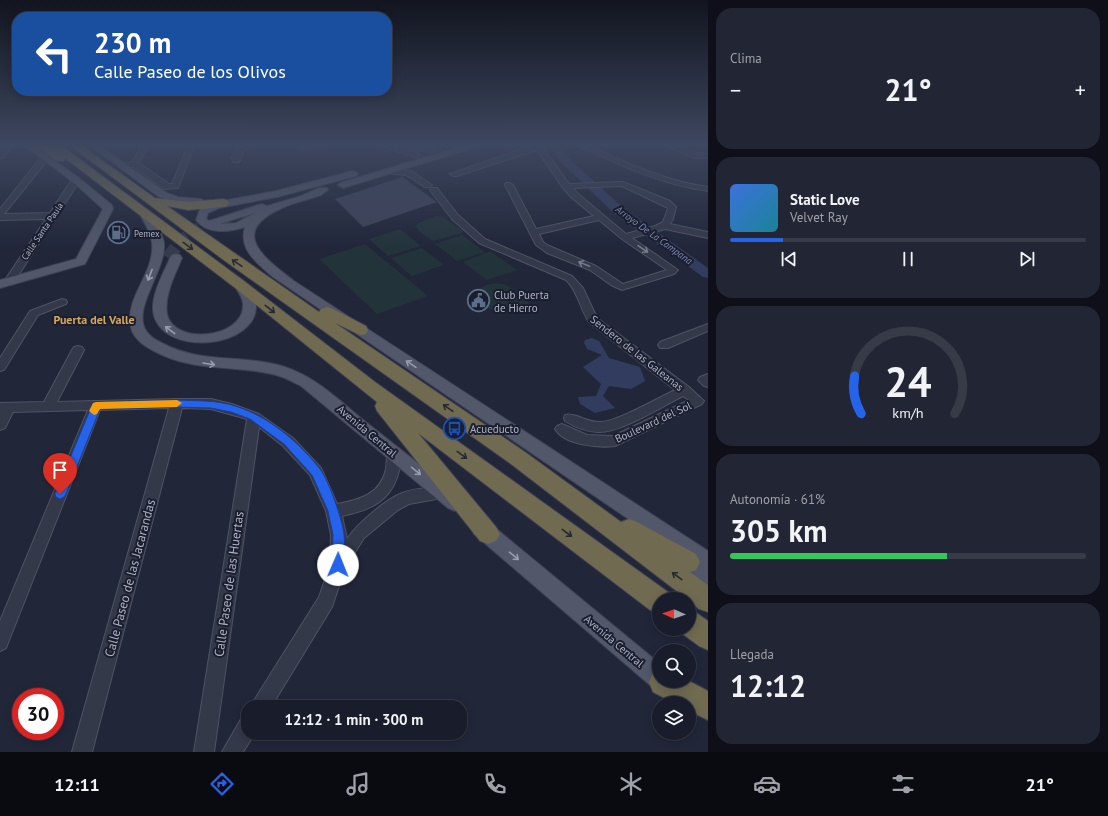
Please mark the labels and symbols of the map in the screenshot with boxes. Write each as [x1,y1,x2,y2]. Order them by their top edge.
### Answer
street label: Calle Santa Paula [19,200,65,262]
water label: Arroyo De La Campana [612,202,695,267]
fuel station icon: Pemex [106,220,132,246]
place label: Pemex [134,228,160,239]
one-way arrow [182,242,193,250]
one-way arrow [637,245,648,253]
one-way arrow [231,258,243,266]
one-way arrow [579,260,591,267]
one-way arrow [146,268,154,280]
public building icon: Club Puerta de Hierro [465,288,491,314]
place label: Club Puerta de Hierro [494,288,549,315]
one-way arrow [264,304,275,313]
district label: Puerta del Valle [53,312,135,327]
street label: Sendero de las Galeanas [587,312,687,394]
one-way arrow [165,326,176,334]
one-way arrow [203,360,216,368]
one-way arrow [406,360,417,368]
street label: Boulevard del Sol [613,398,694,446]
street label: Avenida Central [334,402,400,461]
one-way arrow [443,404,454,412]
bus stop icon: Acueducto [441,416,467,442]
place label: Acueducto [470,422,519,436]
one-way arrow [456,451,467,460]
pin [43,453,77,494]
one-way arrow [410,466,421,475]
street label: Calle Paseo de las Jacarandas [101,497,159,659]
street label: Calle Paseo de las Huertas [210,510,248,658]
one-way arrow [561,529,572,537]
position arrow [317,544,359,586]
one-way arrow [509,551,519,560]
one-way arrow [671,572,682,580]
north arrow [652,592,696,636]
street label: Avenida Central [581,612,647,671]
speed limit sign: 30 [12,688,64,740]

